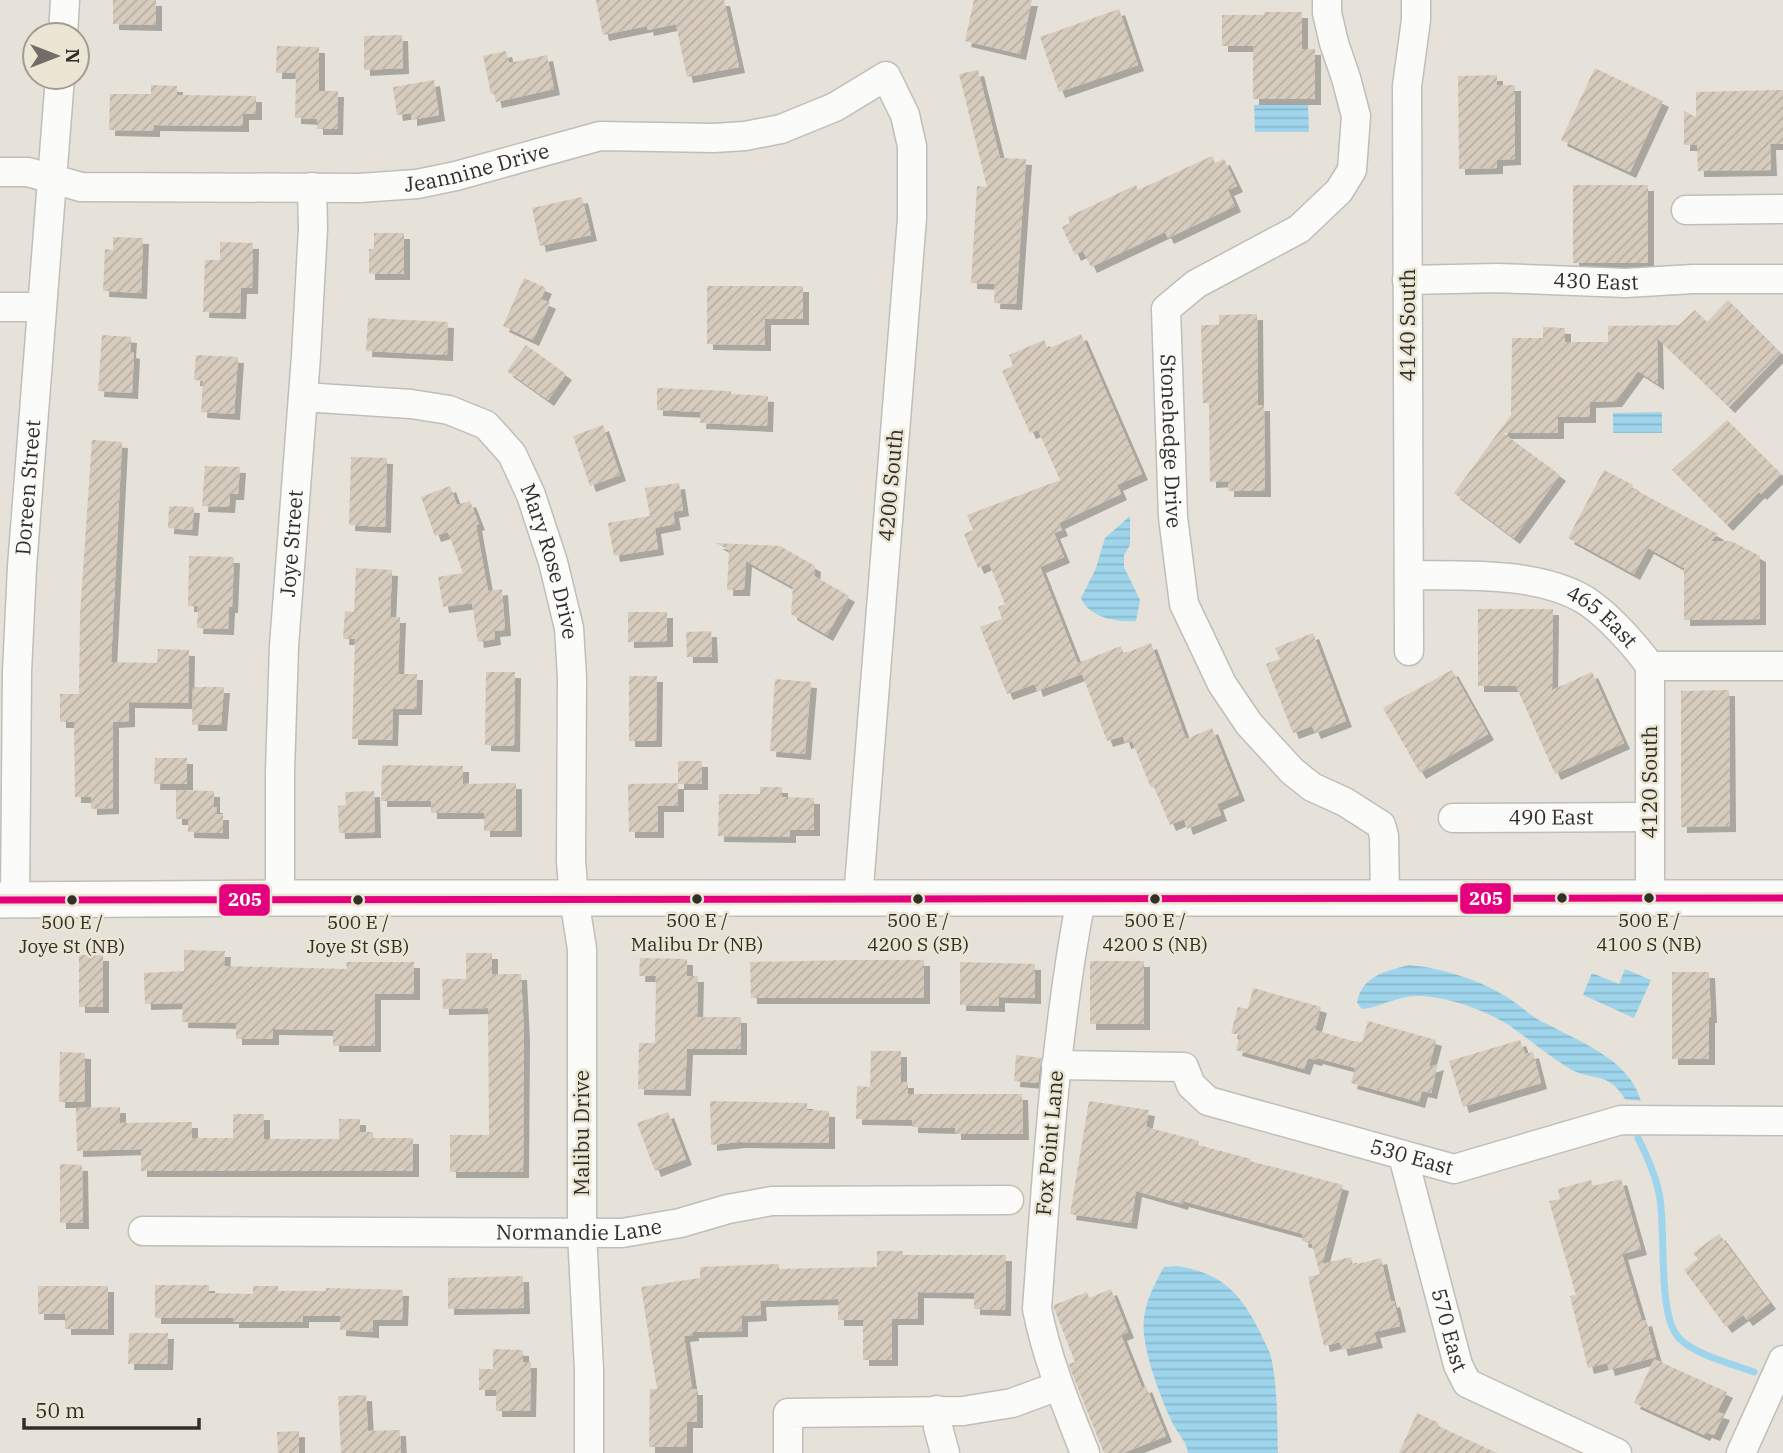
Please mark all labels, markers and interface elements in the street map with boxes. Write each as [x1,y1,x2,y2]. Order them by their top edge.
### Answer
north arrow [21,21,91,91]
text: N [61,48,85,64]
street label: Jeannine Drive [404,136,552,198]
street label: 430 East [1553,265,1639,296]
street label: 4140 South [1393,269,1421,381]
street label: Stonehedge Drive [1155,353,1189,530]
street label: Doreen Street [8,418,46,556]
street label: 4200 South [871,427,909,542]
street label: Mary Rose Drive [514,479,585,640]
street label: Joye Street [273,489,309,598]
street label: 465 East [1562,578,1644,653]
street label: 4120 South [1635,726,1663,838]
street label: 490 East [1508,802,1594,831]
line badge: 205 [1459,882,1512,915]
line badge: 205 [218,883,271,917]
text: 205 [1469,886,1503,910]
text: 205 [228,887,262,911]
unlabelled marker [1555,891,1569,905]
marker: 500 E / 4100 S (NB) [1642,891,1656,905]
marker: 500 E / Malibu Dr (NB) [690,892,704,906]
marker: 500 E / 4200 S (SB) [911,892,925,906]
marker: 500 E / 4200 S (NB) [1148,892,1162,906]
marker: 500 E / Joye St (NB) [65,893,79,907]
marker: 500 E / Joye St (SB) [351,893,365,907]
place label: 500 E / Malibu Dr (NB) [631,908,763,956]
place label: 500 E / 4200 S (SB) [867,908,969,956]
place label: 500 E / 4200 S (NB) [1102,908,1208,956]
place label: 500 E / 4100 S (NB) [1596,908,1702,956]
place label: 500 E / Joye St (NB) [19,910,125,958]
place label: 500 E / Joye St (SB) [307,910,409,958]
street label: Fox Point Lane [1029,1069,1069,1217]
street label: Malibu Drive [567,1070,595,1196]
street label: 530 East [1367,1131,1457,1181]
street label: Normandie Lane [496,1211,664,1246]
street label: 570 East [1425,1285,1474,1377]
scale bar [24,1386,200,1430]
text: 50 m [35,1396,85,1424]

